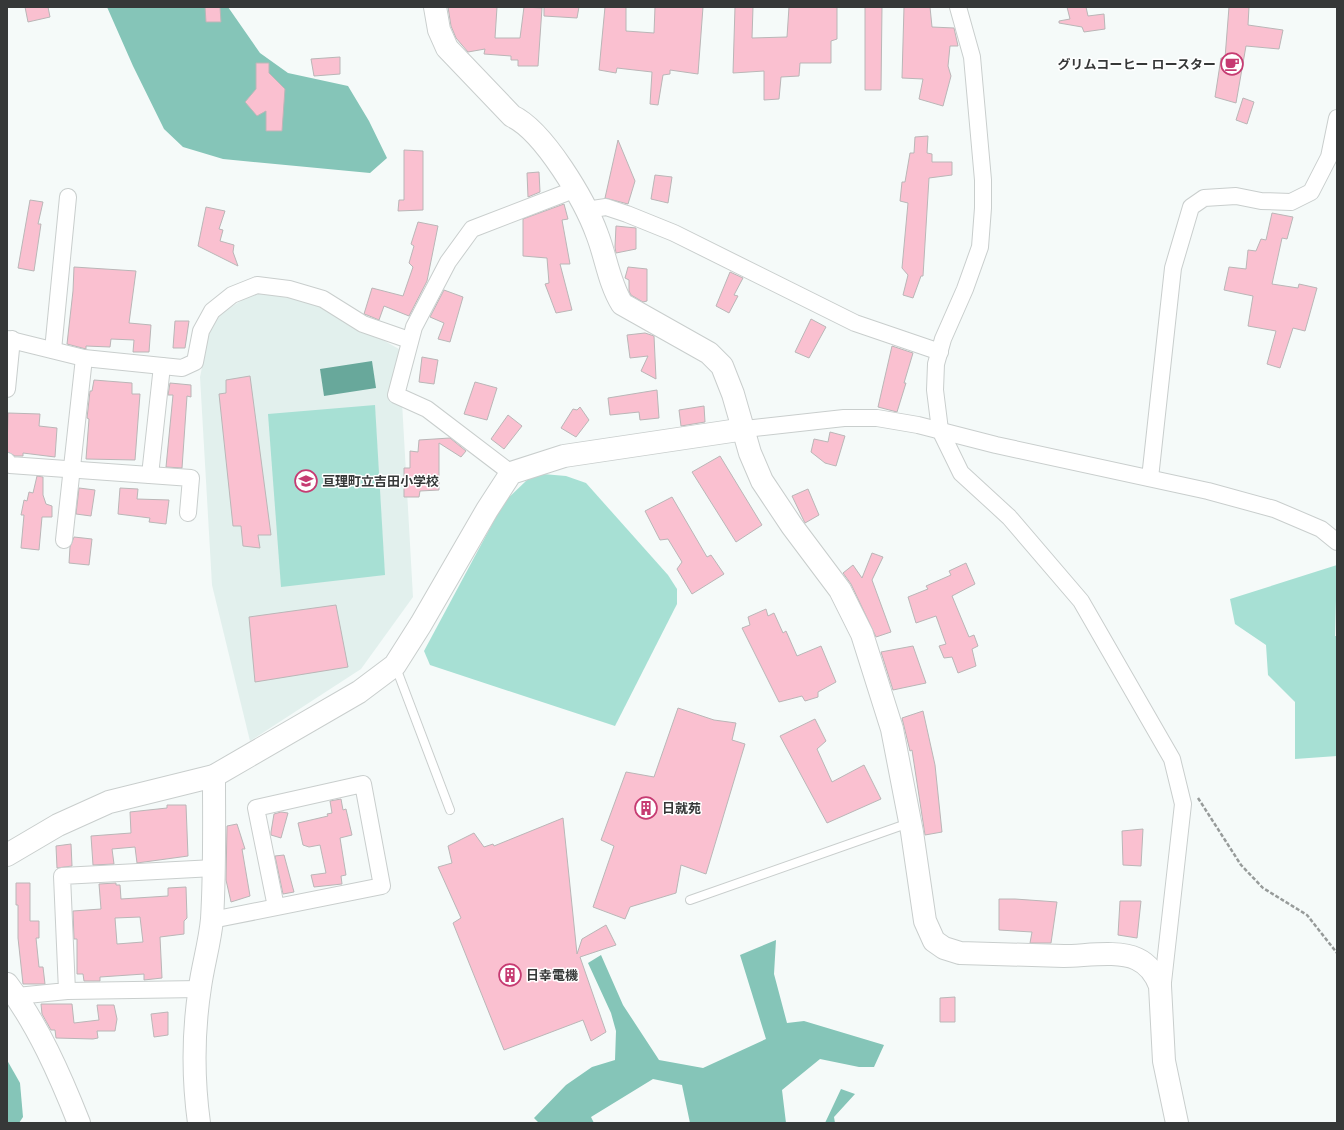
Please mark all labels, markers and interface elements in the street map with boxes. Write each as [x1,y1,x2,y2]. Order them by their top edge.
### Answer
cafe icon: グリムコーヒー ロースター [1219,51,1245,77]
place label: グリムコーヒー ロースター [1058,56,1216,73]
school or university icon: 亘理町立吉田小学校 [293,468,319,494]
place label: 亘理町立吉田小学校 [322,473,439,490]
building icon: 日就苑 [633,795,659,821]
place label: 日就苑 [662,800,701,817]
building icon: 日幸電機 [497,962,523,988]
place label: 日幸電機 [526,967,578,984]

